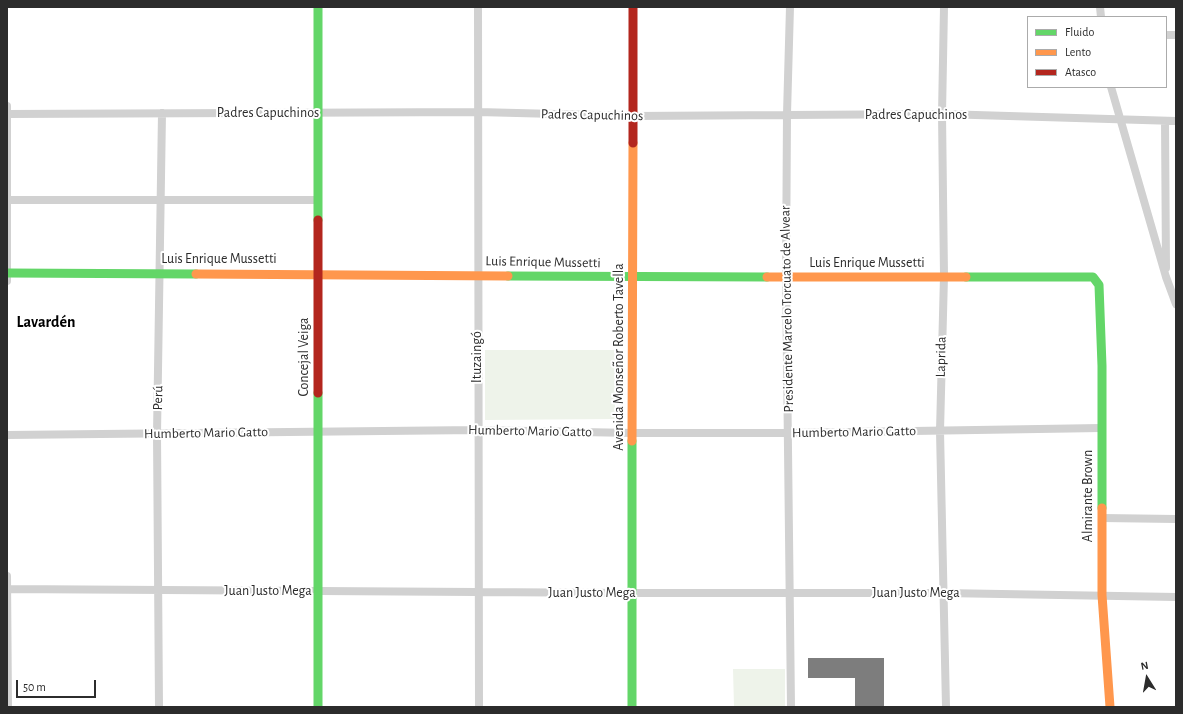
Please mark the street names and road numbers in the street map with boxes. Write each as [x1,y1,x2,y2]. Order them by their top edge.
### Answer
street label: Padres Capuchinos [217,105,319,121]
street label: Padres Capuchinos [541,106,643,124]
street label: Padres Capuchinos [865,107,967,123]
street label: Presidente Marcelo Torcuato de Alvear [777,205,797,413]
street label: Luis Enrique Mussetti [161,251,277,267]
street label: Luis Enrique Mussetti [485,253,601,271]
street label: Luis Enrique Mussetti [809,255,925,271]
street label: Avenida Monseñor Roberto Tavella [611,263,627,451]
street label: Concejal Veiga [296,318,312,396]
street label: Ituzaingó [469,331,485,383]
street label: Laprida [932,336,950,378]
street label: Perú [149,385,167,411]
street label: Humberto Mario Gatto [468,422,592,440]
street label: Humberto Mario Gatto [792,423,916,441]
street label: Humberto Mario Gatto [144,424,268,442]
street label: Almirante Brown [1080,450,1096,542]
street label: Juan Justo Mega [224,583,312,599]
street label: Juan Justo Mega [548,585,636,601]
street label: Juan Justo Mega [872,585,960,601]

